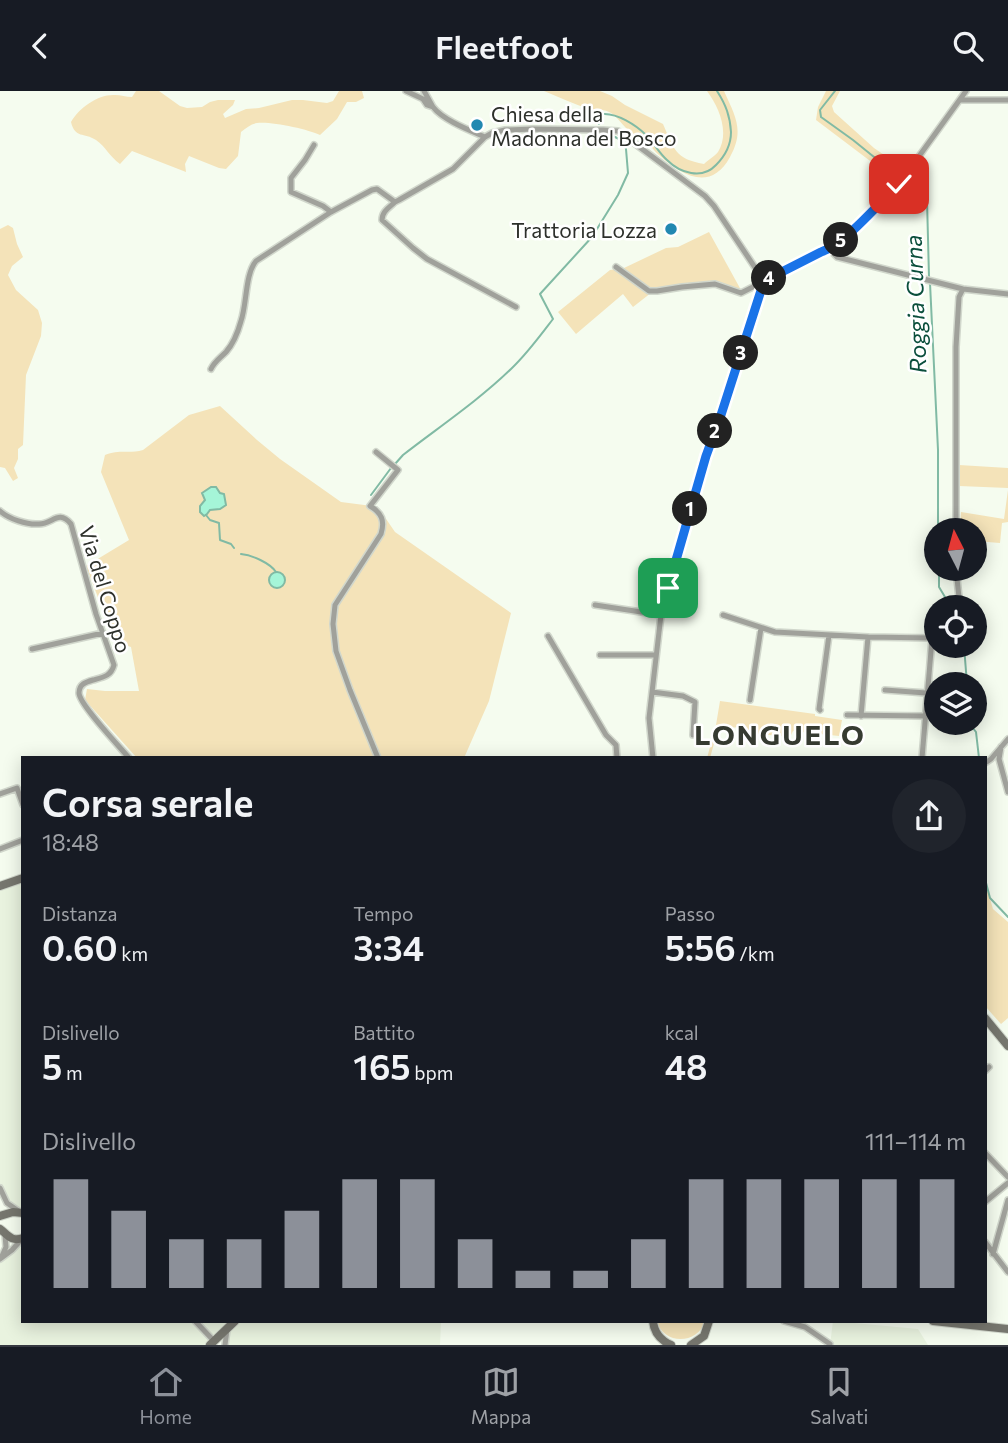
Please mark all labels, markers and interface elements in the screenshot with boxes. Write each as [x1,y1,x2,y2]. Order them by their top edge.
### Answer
text: Fleetfoot [435,26,573,66]
icon: back [21,27,59,65]
icon: search [949,27,987,65]
place label: Chiesa della Madonna del Bosco [491,101,677,150]
marker: Chiesa della Madonna del Bosco [469,117,485,133]
pin [869,154,929,214]
icon: check [880,165,918,203]
place label: Trattoria Lozza [511,217,657,242]
marker: Trattoria Lozza [663,221,679,237]
pin: 5 [824,223,858,257]
text: 5 [835,228,846,251]
water label: Roggia Curna [899,234,931,374]
pin: 4 [752,261,786,295]
text: 4 [763,266,774,289]
pin: 3 [724,335,758,371]
text: 3 [735,341,746,364]
pin: 2 [698,413,732,449]
text: 2 [709,419,720,442]
pin: 1 [672,491,708,527]
text: 1 [685,497,694,520]
north arrow [924,518,987,581]
map controls [924,518,987,735]
street label: Via del Coppo [75,522,137,656]
pin [638,558,698,618]
icon: arrive [649,569,687,607]
button: locate [924,595,987,658]
button: layers [924,672,987,735]
district label: LONGUELO [694,717,866,751]
text: Corsa serale [42,778,253,825]
button: share [892,779,966,853]
text: 18:48 [42,828,99,856]
text: Distanza [42,902,117,925]
text: Tempo [353,902,413,925]
text: Passo [665,902,715,925]
text: 0.60 [42,925,118,968]
text: 3:34 [353,925,424,968]
text: 5:56 [665,925,736,968]
text: km [118,942,148,965]
text: /km [736,942,775,965]
text: Dislivello [42,1021,120,1044]
text: Battito [353,1021,415,1044]
text: kcal [665,1021,699,1044]
text: 5 [42,1044,62,1087]
text: 165 [353,1044,411,1087]
text: 48 [665,1044,707,1087]
text: m [62,1061,83,1084]
text: bpm [411,1061,453,1084]
text: Dislivello [42,1127,136,1155]
text: 111–114 m [865,1127,966,1155]
tab: Home [140,1363,192,1428]
tab: Mappa [471,1363,531,1428]
tab: Salvati [810,1363,868,1428]

